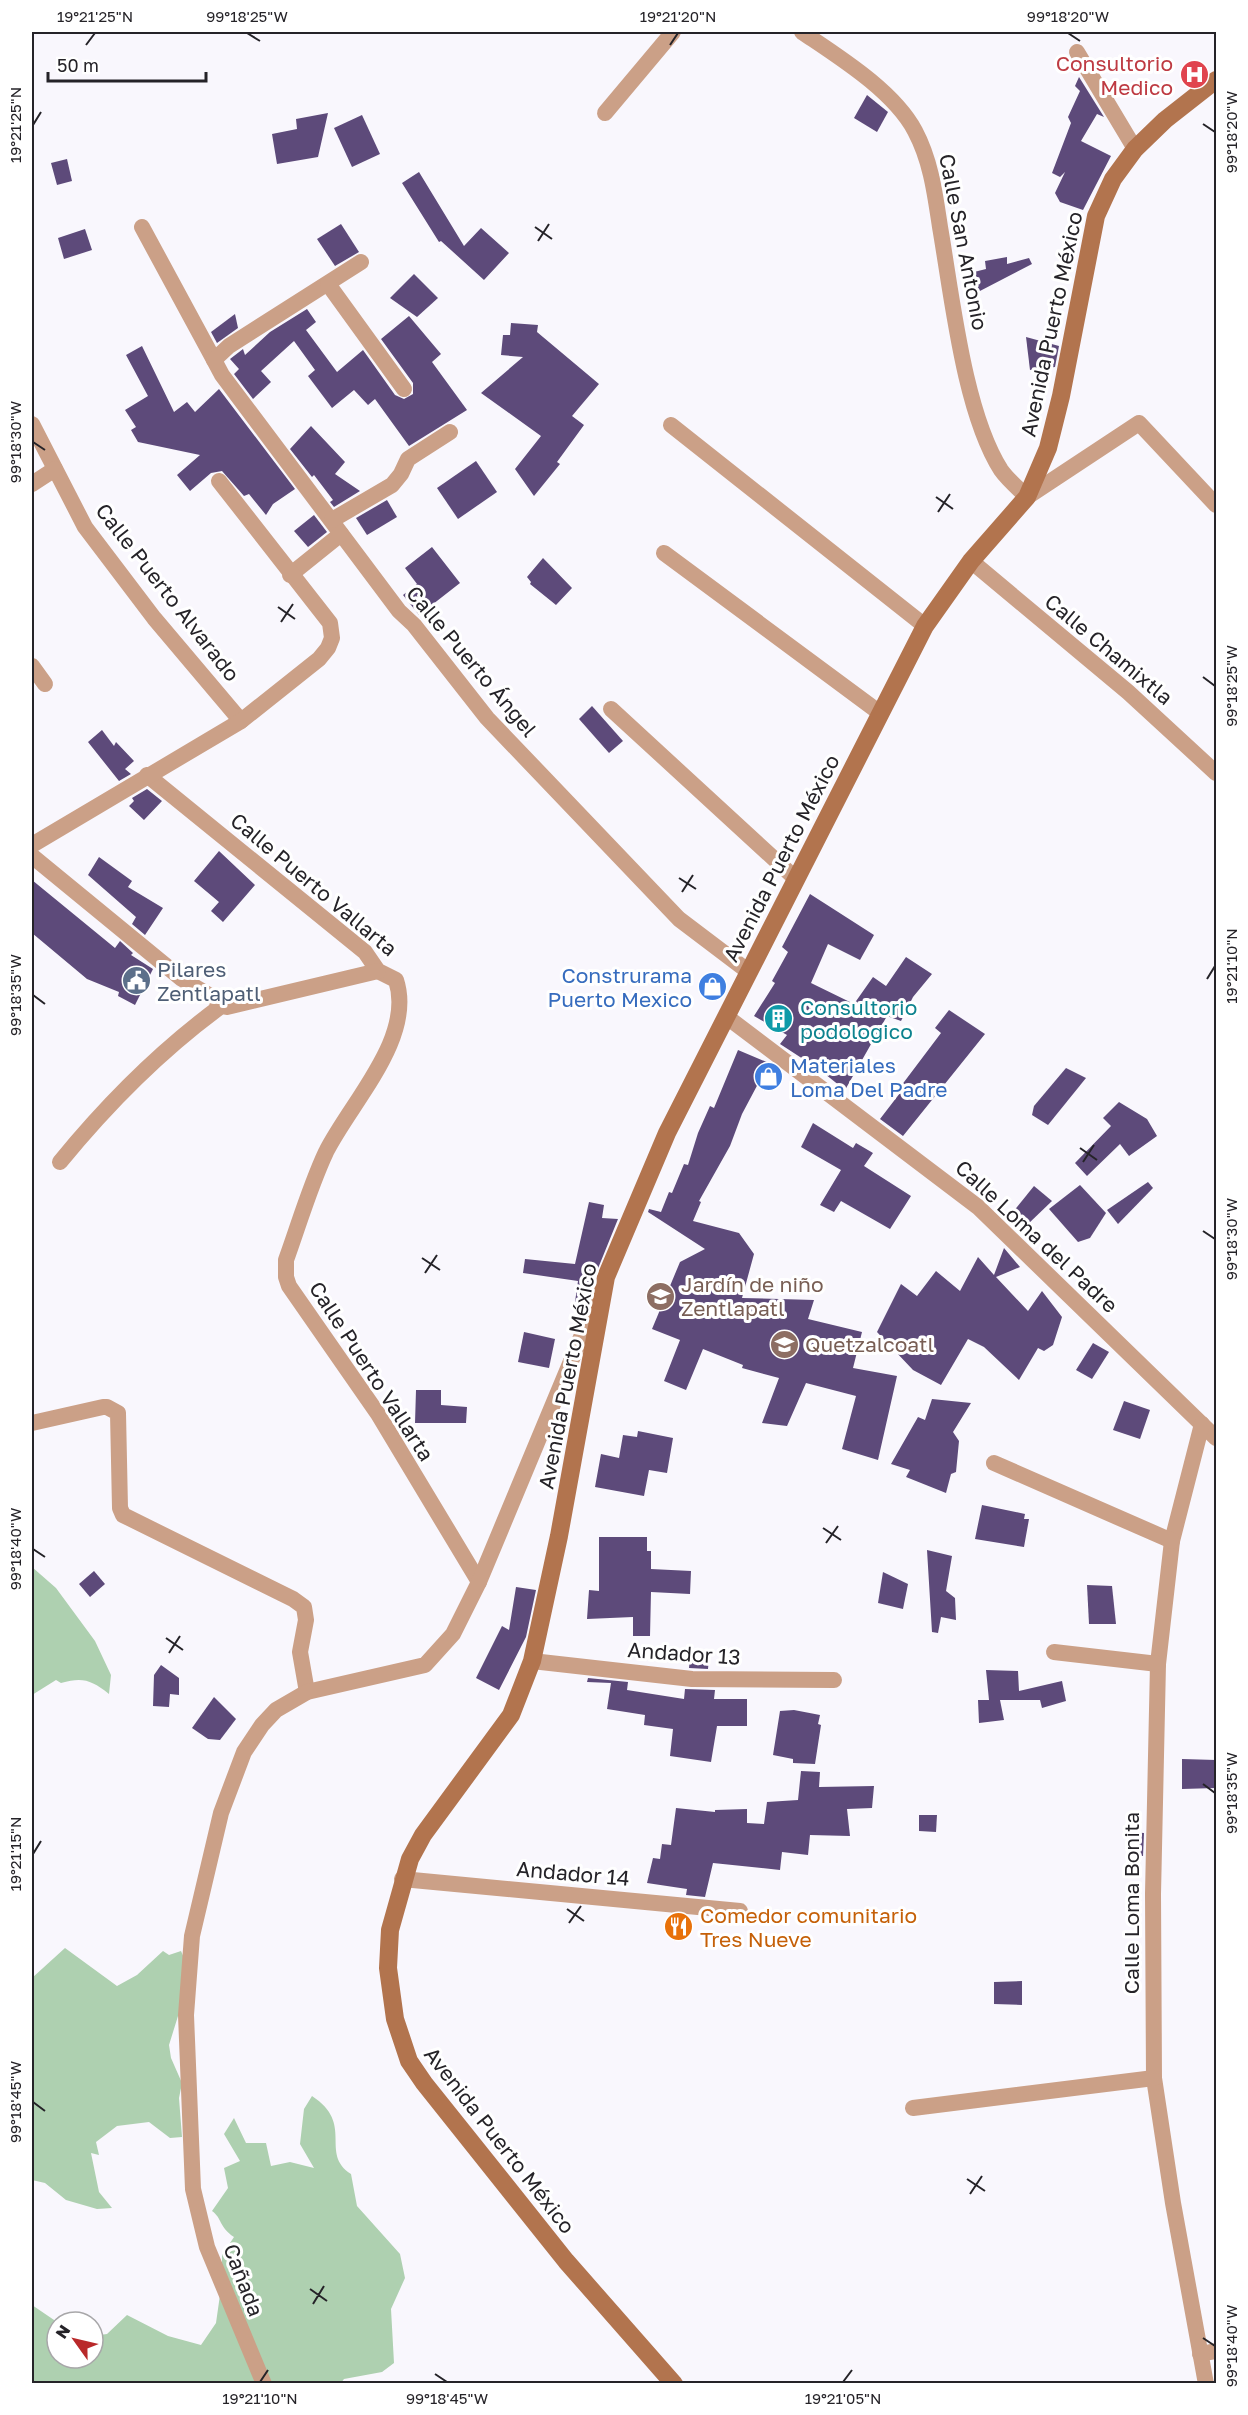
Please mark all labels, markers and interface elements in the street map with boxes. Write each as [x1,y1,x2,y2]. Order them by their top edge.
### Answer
text: 19°21'25"N [57,7,133,25]
text: 99°18'25"W [206,7,288,25]
text: 19°21'20"N [640,7,716,25]
text: 99°18'20"W [1027,7,1109,25]
scale bar [48,45,206,83]
place label: Consultorio Medico [1056,50,1173,100]
text: 50 m [57,54,99,76]
hospital icon: Consultorio Medico [1178,59,1210,91]
text: 19°21'25"N [6,87,24,163]
text: 99°18'20"W [1222,91,1240,173]
street label: Calle San Antonio [934,152,994,332]
street label: Avenida Puerto México [1014,209,1088,439]
text: 99°18'30"W [6,401,24,483]
street label: Calle Puerto Alvarado [90,498,246,686]
street label: Calle Puerto Ángel [401,580,543,742]
street label: Calle Chamixtla [1040,588,1178,710]
text: 99°18'25"W [1222,645,1240,727]
street label: Avenida Puerto México [717,750,845,966]
street label: Calle Puerto Vallarta [226,807,402,961]
text: 19°21'10"N [1222,928,1240,1004]
text: 99°18'35"W [6,954,24,1036]
place label: Pilares Zentlapatl [157,956,261,1006]
place label: Construrama Puerto Mexico [547,962,692,1012]
public building icon: Pilares Zentlapatl [120,965,152,997]
shop icon: Construrama Puerto Mexico [697,971,729,1003]
place label: Consultorio podologico [800,994,917,1044]
building icon: Consultorio podologico [763,1003,795,1035]
place label: Materiales Loma Del Padre [790,1052,947,1102]
shop icon: Materiales Loma Del Padre [753,1061,785,1093]
street label: Calle Loma del Padre [950,1154,1124,1318]
text: 99°18'30"W [1222,1198,1240,1280]
street label: Avenida Puerto México [532,1261,602,1491]
place label: Jardín de niño Zentlapatl [681,1271,824,1321]
street label: Calle Puerto Vallarta [304,1276,440,1466]
school or university icon: Jardín de niño Zentlapatl [644,1280,676,1312]
school or university icon: Quetzalcoatl [768,1328,800,1360]
place label: Quetzalcoatl [805,1331,934,1357]
text: 99°18'40"W [6,1508,24,1590]
street label: Andador 13 [627,1636,741,1670]
text: 99°18'35"W [1222,1752,1240,1834]
street label: Calle Loma Bonita [1118,1812,1144,1994]
text: 19°21'15"N [6,1817,24,1891]
street label: Andador 14 [515,1855,631,1891]
place label: Comedor comunitario Tres Nueve [700,1902,917,1952]
restaurant icon: Comedor comunitario Tres Nueve [663,1911,695,1943]
street label: Avenida Puerto México [419,2042,581,2238]
text: 99°18'45"W [6,2061,24,2143]
street label: Cañada [218,2240,270,2320]
text: 99°18'40"W [1222,2305,1240,2387]
north arrow [45,2310,105,2370]
text: N [51,2321,74,2342]
text: 19°21'10"N [222,2389,298,2407]
text: 99°18'45"W [406,2389,488,2407]
text: 19°21'05"N [805,2389,881,2407]

